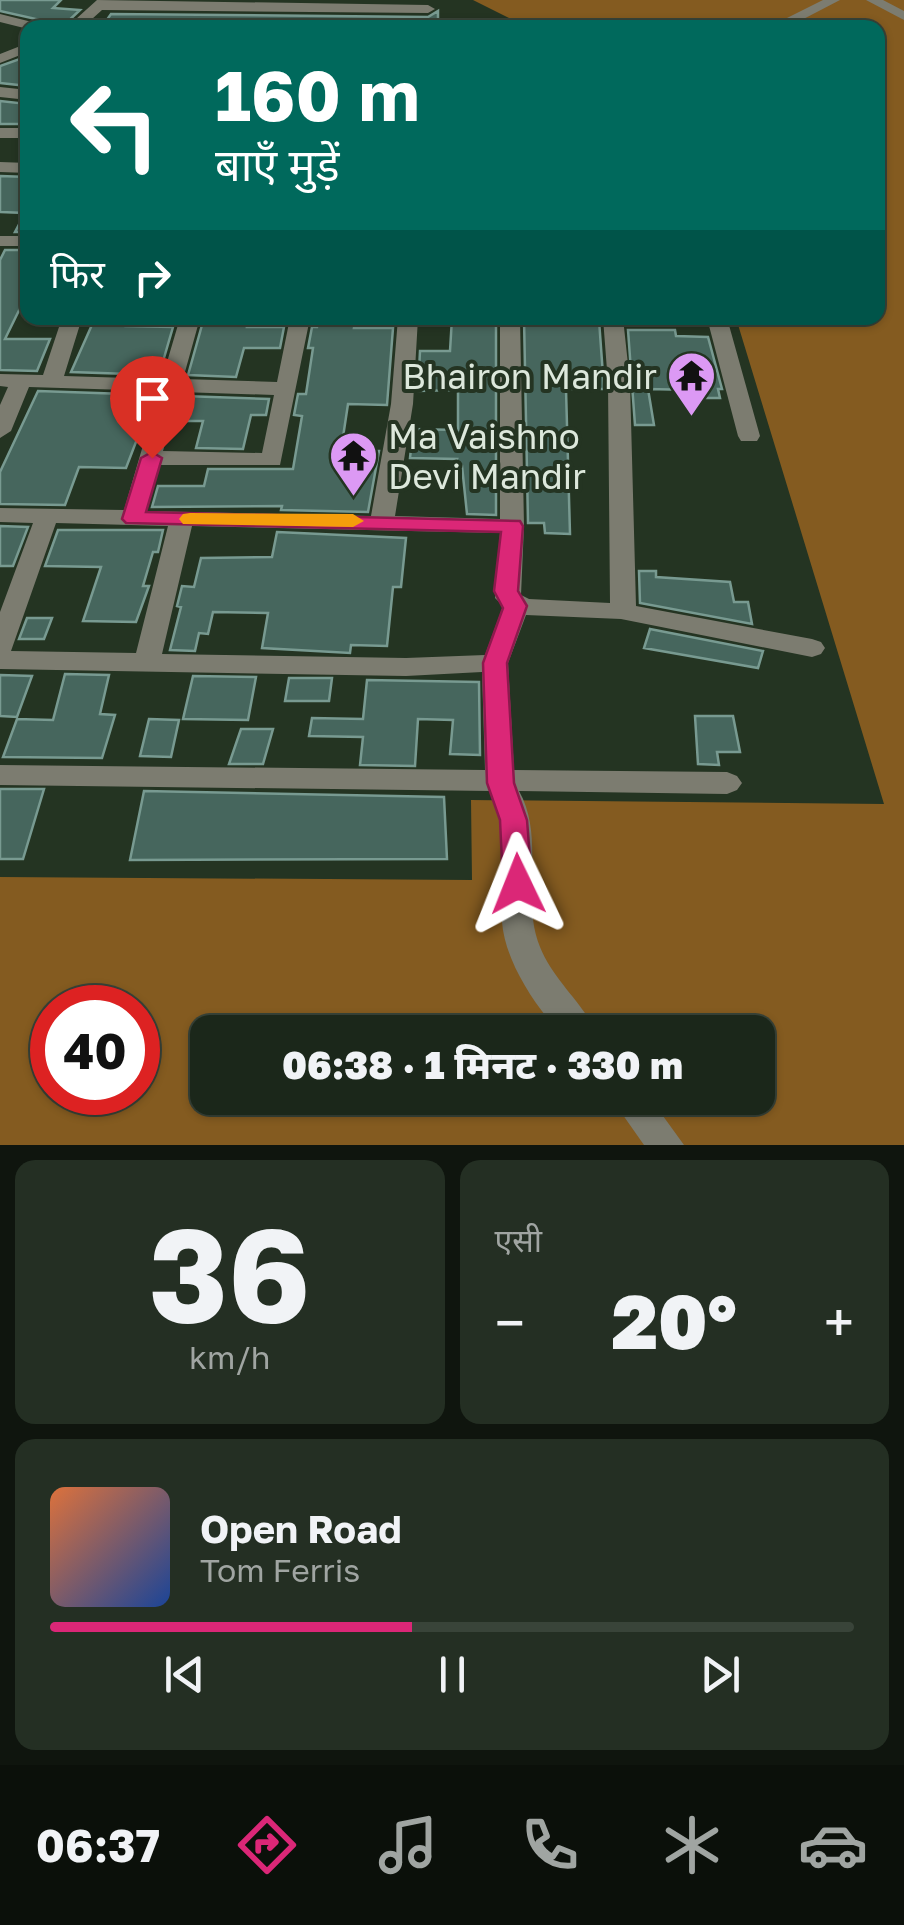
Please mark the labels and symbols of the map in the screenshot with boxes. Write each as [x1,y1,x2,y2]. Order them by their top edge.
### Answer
temple icon: Bhairon Mandir [666,350,718,418]
place label: Bhairon Mandir [402,355,657,397]
pin [110,356,195,459]
place label: Ma Vaishno Devi Mandir [388,415,586,497]
temple icon: Ma Vaishno Devi Mandir [327,430,379,498]
position arrow [466,832,570,936]
speed limit sign: 40 [30,985,160,1115]

